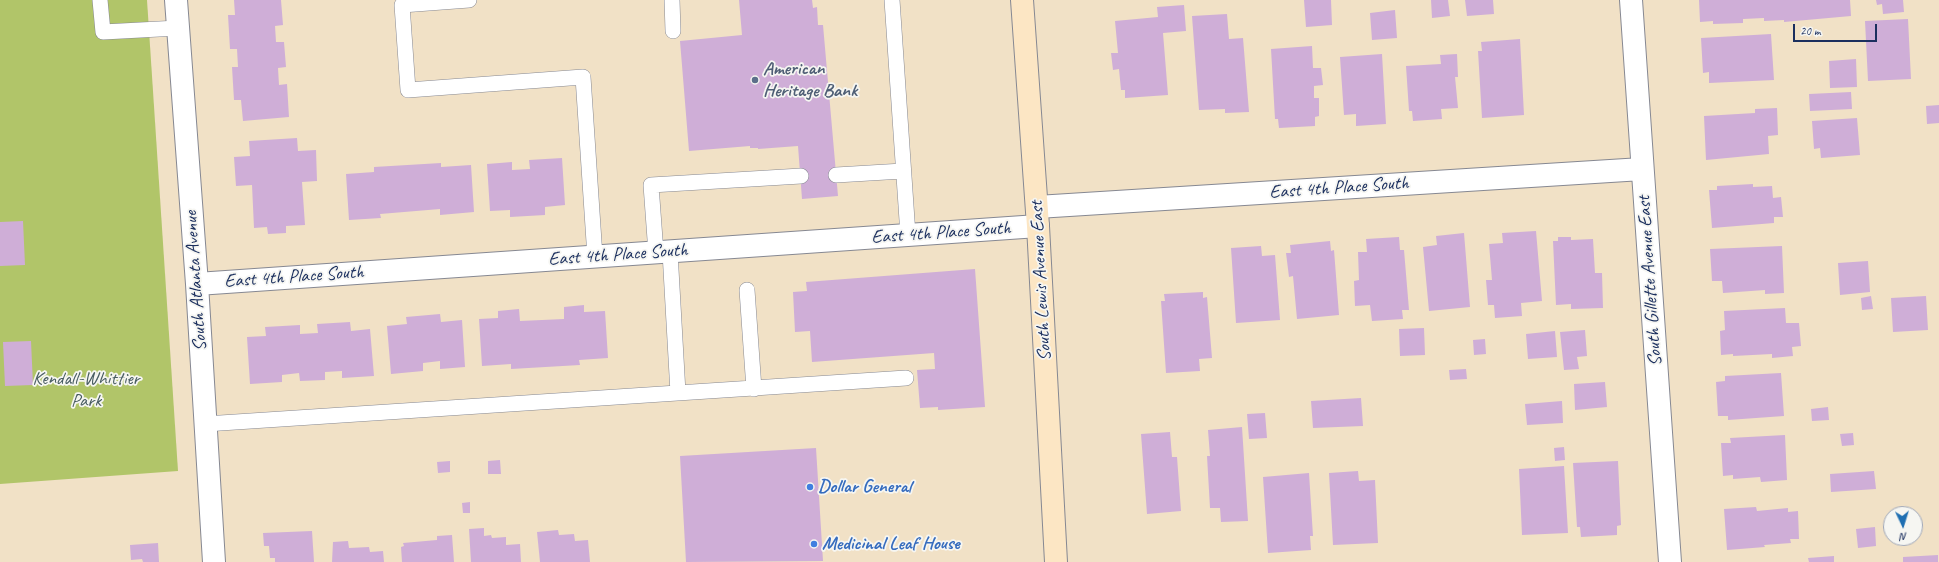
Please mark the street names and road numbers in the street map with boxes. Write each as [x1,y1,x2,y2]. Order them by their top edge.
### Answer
street label: East 4th Place South [1269,172,1409,204]
street label: South Gillette Avenue East [1633,195,1667,367]
street label: South Lewis Avenue East [1025,200,1057,362]
street label: South Atlanta Avenue [180,210,212,352]
street label: East 4th Place South [871,217,1011,249]
street label: East 4th Place South [548,239,688,271]
street label: East 4th Place South [224,261,364,293]

